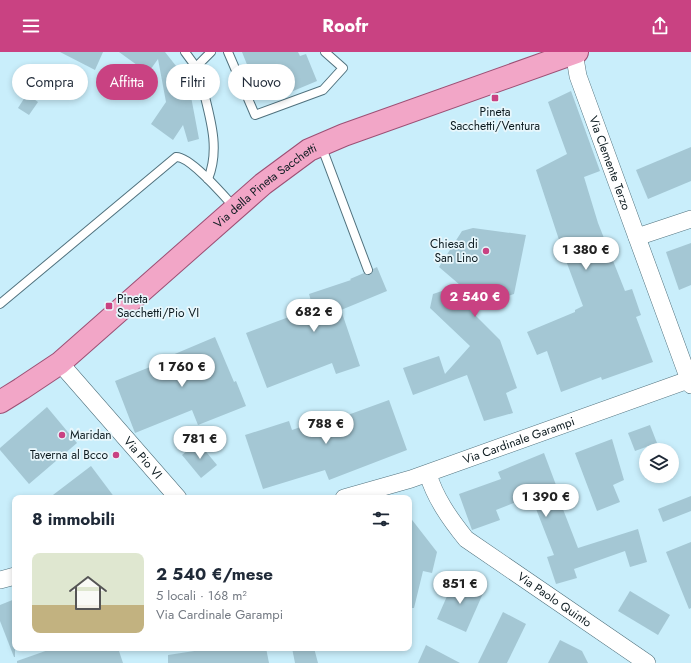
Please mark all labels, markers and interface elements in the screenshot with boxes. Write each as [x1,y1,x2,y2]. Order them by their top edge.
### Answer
text: Roofr [322,13,369,39]
icon: menu [20,15,42,37]
icon: share [649,15,671,37]
chip: Compra [12,64,88,100]
chip: Affitta [96,64,158,100]
chip: Filtri [166,64,220,100]
chip: Nuovo [228,64,295,100]
marker: Pineta Sacchetti/Ventura [490,93,500,103]
place label: Pineta Sacchetti/Ventura [450,103,540,135]
street label: Via Clemente Terzo [584,113,635,213]
street label: Via della Pineta Sacchetti [210,139,320,233]
place label: Chiesa di San Lino [430,235,478,267]
pin: 1 380 € [549,237,623,271]
text: 1 380 € [562,240,610,259]
marker: Chiesa di San Lino [481,246,491,256]
pin: 2 540 € [438,284,512,318]
text: 2 540 € [450,287,500,306]
place label: Pineta Sacchetti/Pio VI [117,290,199,322]
pin: 682 € [286,299,342,333]
marker: Pineta Sacchetti/Pio VI [104,301,114,311]
text: 682 € [295,302,333,321]
pin: 1 760 € [145,354,219,388]
text: 1 760 € [158,357,206,376]
pin: 788 € [298,411,354,445]
street label: Via Cardinale Garampi [460,412,577,469]
text: 788 € [308,414,344,433]
place label: Maridan [70,426,112,444]
pin: 781 € [172,426,228,460]
text: 781 € [182,429,218,448]
marker: Maridan [57,430,67,440]
street label: Via Pio VI [119,433,167,483]
map controls [639,443,679,483]
button: layers [639,443,679,483]
place label: Taverna al Bcco [30,446,108,464]
marker: Taverna al Bcco [111,450,121,460]
pin: 1 390 € [509,484,583,518]
text: 1 390 € [522,487,570,506]
text: 8 immobili [32,507,115,531]
icon: filters [370,508,392,530]
text: 2 540 €/mese [156,562,273,586]
street label: Via Paolo Quinto [514,568,596,632]
icon: home [64,569,112,617]
pin: 851 € [432,571,488,605]
text: 851 € [442,574,478,593]
text: 5 locali · 168 m² [156,586,247,605]
text: Via Cardinale Garampi [156,605,283,624]

